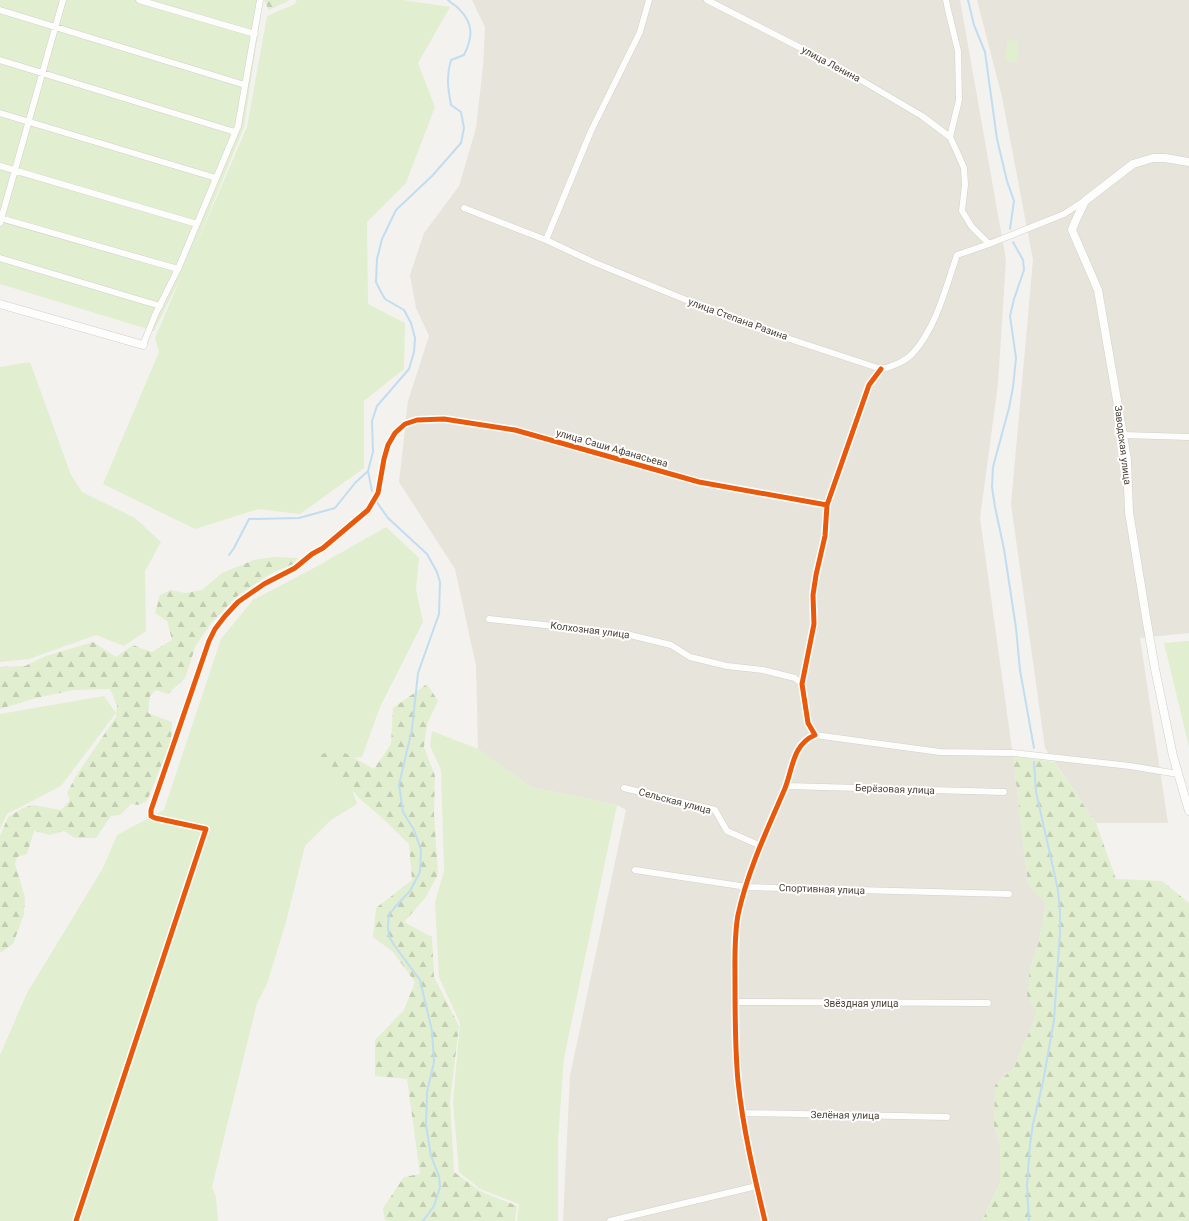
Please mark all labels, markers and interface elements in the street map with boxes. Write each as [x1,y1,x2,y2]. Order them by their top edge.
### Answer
street label: улица Ленина [800,44,862,84]
street label: улица Степана Разина [687,296,789,342]
street label: Заводская улица [1113,405,1133,485]
street label: улица Саши Афанасьева [555,427,669,469]
street label: Колхозная улица [550,620,630,640]
street label: Берёзовая улица [855,782,935,796]
street label: Сельская улица [638,786,712,816]
street label: Спортивная улица [779,882,865,896]
street label: Звёздная улица [824,998,898,1009]
street label: Зелёная улица [810,1109,880,1121]

